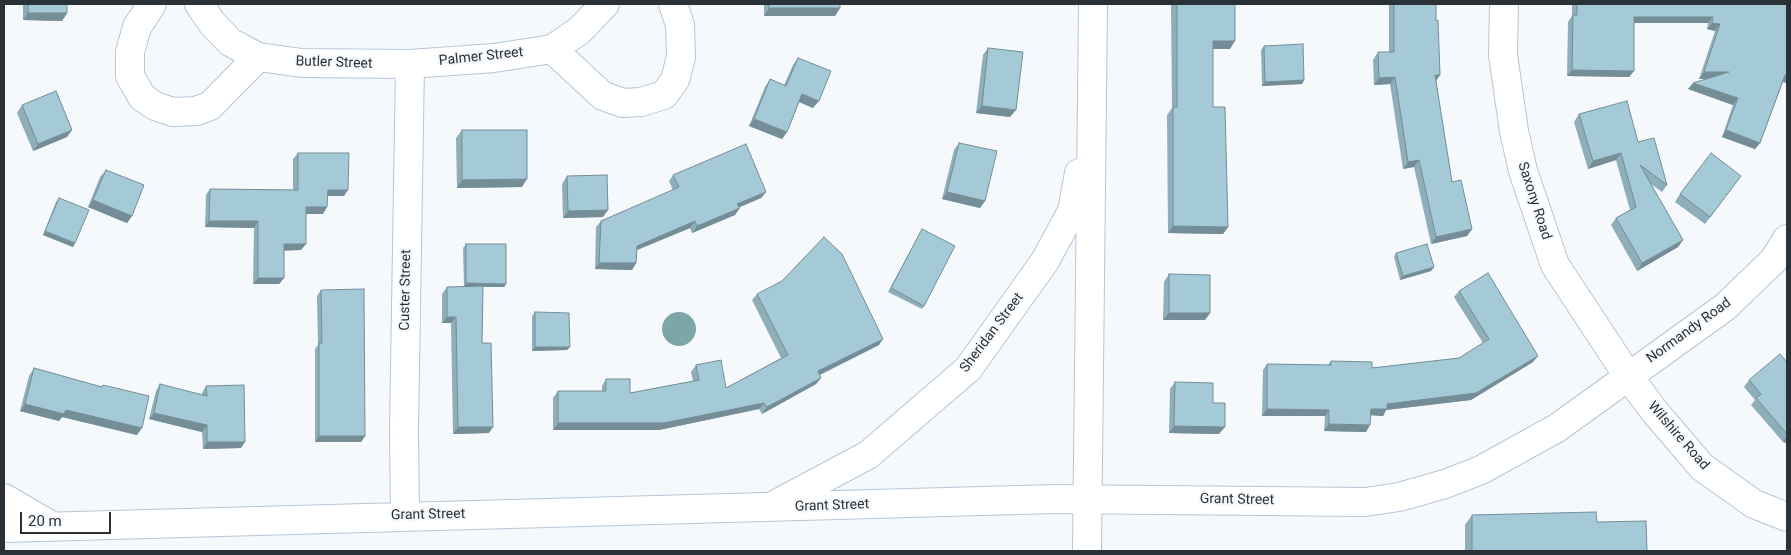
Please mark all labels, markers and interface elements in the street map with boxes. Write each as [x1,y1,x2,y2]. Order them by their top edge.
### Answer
street label: Palmer Street [438,44,524,70]
street label: Butler Street [295,53,373,73]
street label: Saxony Road [1514,160,1554,242]
street label: Custer Street [397,249,415,331]
street label: Sheridan Street [957,290,1027,376]
street label: Normandy Road [1643,295,1735,367]
street label: Wilshire Road [1644,398,1712,474]
street label: Grant Street [1200,491,1274,509]
street label: Grant Street [795,496,869,516]
scale bar [22,502,114,534]
street label: Grant Street [391,506,465,524]
text: 20 m [28,512,62,530]

